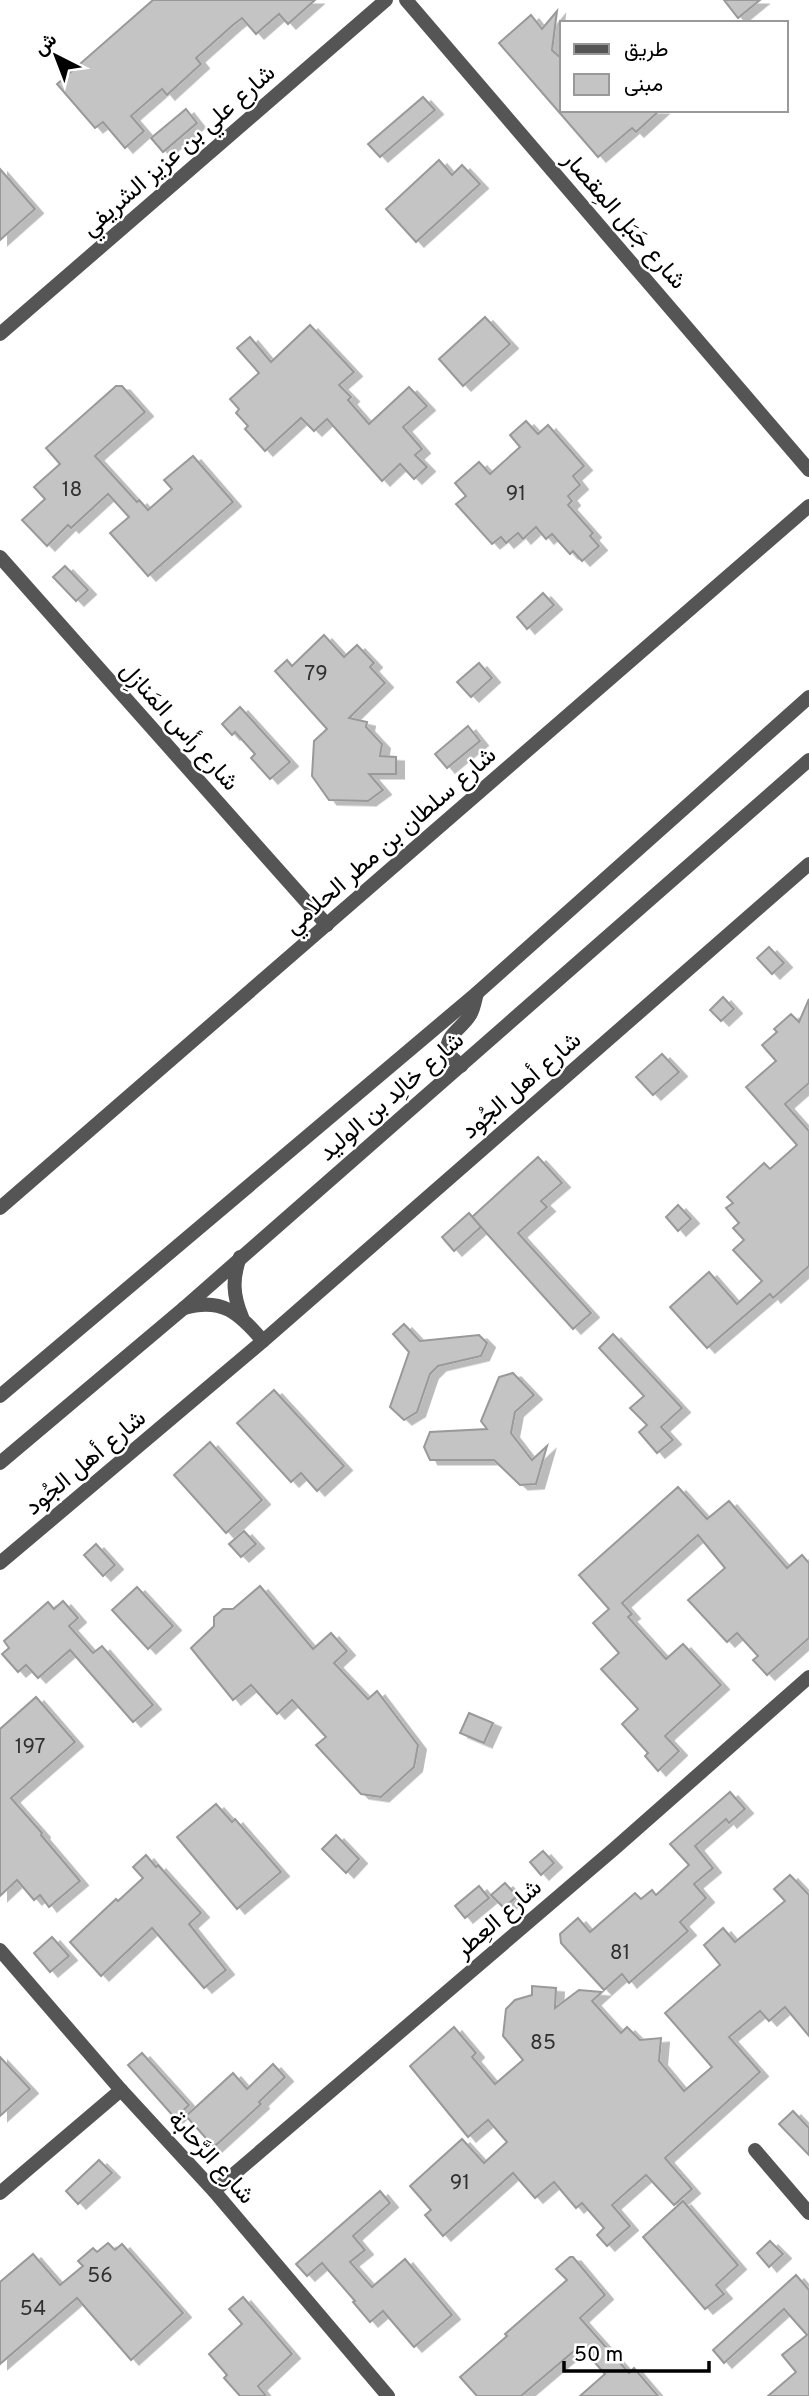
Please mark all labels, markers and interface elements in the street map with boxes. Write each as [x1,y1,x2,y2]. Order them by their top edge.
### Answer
north arrow [21,21,91,91]
legend [560,21,788,112]
text: ش [29,28,63,61]
text: طريق [624,37,669,64]
street label: شارع علي بن عزيز الشريفي [76,59,284,245]
text: مبنى [624,72,663,99]
street label: شارع جَبَل المِقصار [555,145,692,297]
house number: 18 [62,477,82,504]
house number: 91 [506,481,526,508]
street label: شارع رأس المَنازِل [112,656,245,799]
house number: 79 [304,661,328,688]
street label: شارع سلطان بن مطر الحلامي [279,741,505,943]
street label: شارع خالِد بن الوليد [313,1026,471,1169]
street label: شارع أهل الجُود [456,1026,588,1147]
street label: شارع أهل الجُود [19,1403,153,1523]
house number: 197 [15,1734,45,1761]
street label: شارع العِطر [449,1874,549,1966]
house number: 81 [610,1940,630,1967]
house number: 85 [530,2030,556,2057]
street label: شارع الرَّحابة [161,2105,260,2211]
house number: 91 [450,2170,470,2197]
house number: 56 [87,2263,113,2290]
house number: 54 [20,2296,46,2323]
scale bar [564,2330,709,2374]
text: 50 m [574,2342,623,2369]

